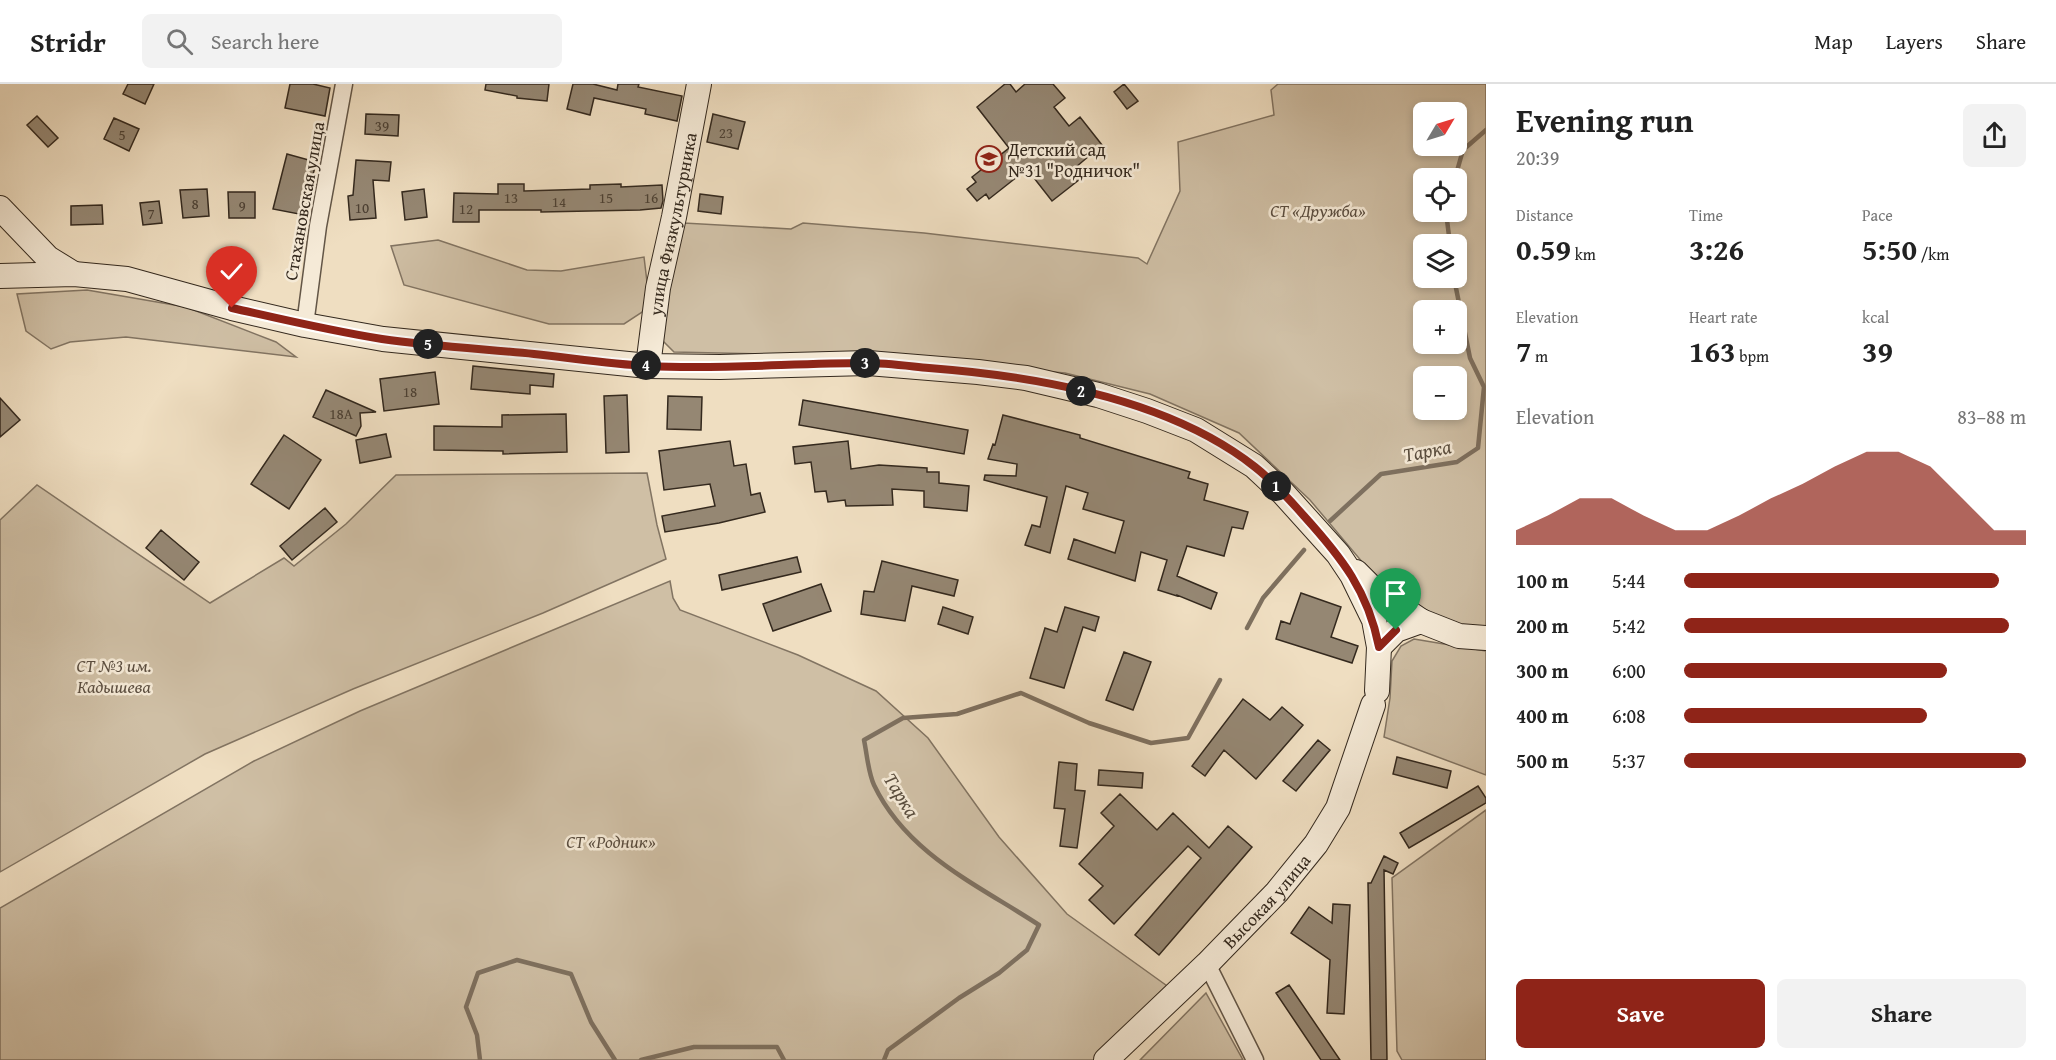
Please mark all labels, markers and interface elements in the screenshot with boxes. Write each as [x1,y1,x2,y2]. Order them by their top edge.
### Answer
search box [142,14,562,68]
text: Stridr [30,21,106,62]
icon: search [163,25,196,58]
text: Search here [211,25,319,57]
text: Map [1814,26,1853,57]
text: Layers [1886,26,1943,57]
text: Share [1976,26,2026,57]
text: Evening run [1516,96,1693,144]
north arrow [1413,102,1467,156]
map controls [1413,102,1467,420]
button: share [1963,104,2026,167]
house number: 39 [375,115,389,136]
street label: Стахановская улица [277,119,331,283]
house number: 23 [719,122,733,143]
house number: 5 [118,124,126,145]
street label: улица Физкультурника [641,130,703,318]
place label: Детский сад №31 "Родничок" [1007,136,1140,184]
text: 20:39 [1516,143,1559,172]
school or university icon: Детский сад №31 "Родничок" [974,144,1004,174]
button: locate [1413,168,1467,222]
house number: 13 [504,187,518,208]
house number: 15 [599,187,613,208]
house number: 16 [644,187,658,208]
house number: 14 [552,191,566,212]
house number: 8 [191,193,199,214]
house number: 9 [238,195,246,216]
house number: 10 [355,197,369,218]
park label: СТ «Дружба» [1270,197,1366,224]
house number: 12 [459,198,473,219]
house number: 7 [147,203,155,224]
text: Distance [1516,203,1573,227]
text: Time [1689,203,1723,227]
text: Pace [1862,203,1893,227]
text: 0.59 [1516,227,1571,271]
text: 3:26 [1689,227,1744,271]
text: 5:50 [1862,227,1917,271]
button: layers [1413,234,1467,288]
text: km [1571,242,1596,266]
text: /km [1917,242,1949,266]
pin [206,246,257,308]
icon: check [215,255,248,288]
button: + [1413,300,1467,354]
text: Elevation [1516,305,1579,329]
text: Heart rate [1689,305,1758,329]
text: kcal [1862,305,1889,329]
pin: 5 [413,329,443,359]
text: 7 [1516,329,1532,373]
text: 163 [1689,329,1736,373]
text: 39 [1862,329,1893,373]
text: 5 [424,332,432,356]
text: m [1532,344,1548,368]
text: bpm [1736,344,1769,368]
pin: 3 [850,348,880,378]
pin: 4 [631,350,661,380]
text: 3 [861,351,869,375]
text: 4 [642,353,650,377]
button: − [1413,366,1467,420]
pin: 2 [1066,376,1096,406]
text: 2 [1077,379,1085,403]
house number: 18 [403,381,417,402]
text: Elevation [1516,402,1594,431]
text: 83–88 m [1957,402,2026,431]
house number: 18А [329,403,353,424]
water label: Тарка [1400,431,1454,469]
pin: 1 [1261,471,1291,501]
text: 1 [1272,474,1280,498]
text: 100 m [1516,566,1569,595]
text: 5:44 [1612,566,1646,595]
pin [1370,568,1421,630]
icon: arrive [1379,577,1412,610]
text: 200 m [1516,611,1569,640]
text: 5:42 [1612,611,1646,640]
park label: СТ №3 им. Кадышева [77,652,152,700]
text: 300 m [1516,656,1569,685]
text: 6:00 [1612,656,1646,685]
text: 400 m [1516,701,1569,730]
text: 6:08 [1612,701,1646,730]
text: 500 m [1516,746,1569,775]
text: 5:37 [1612,746,1646,775]
water label: Тарка [877,767,928,824]
park label: СТ «Родник» [566,828,656,855]
street label: Высокая улица [1216,847,1317,954]
button: Save [1516,979,1765,1048]
button: Share [1777,979,2026,1048]

